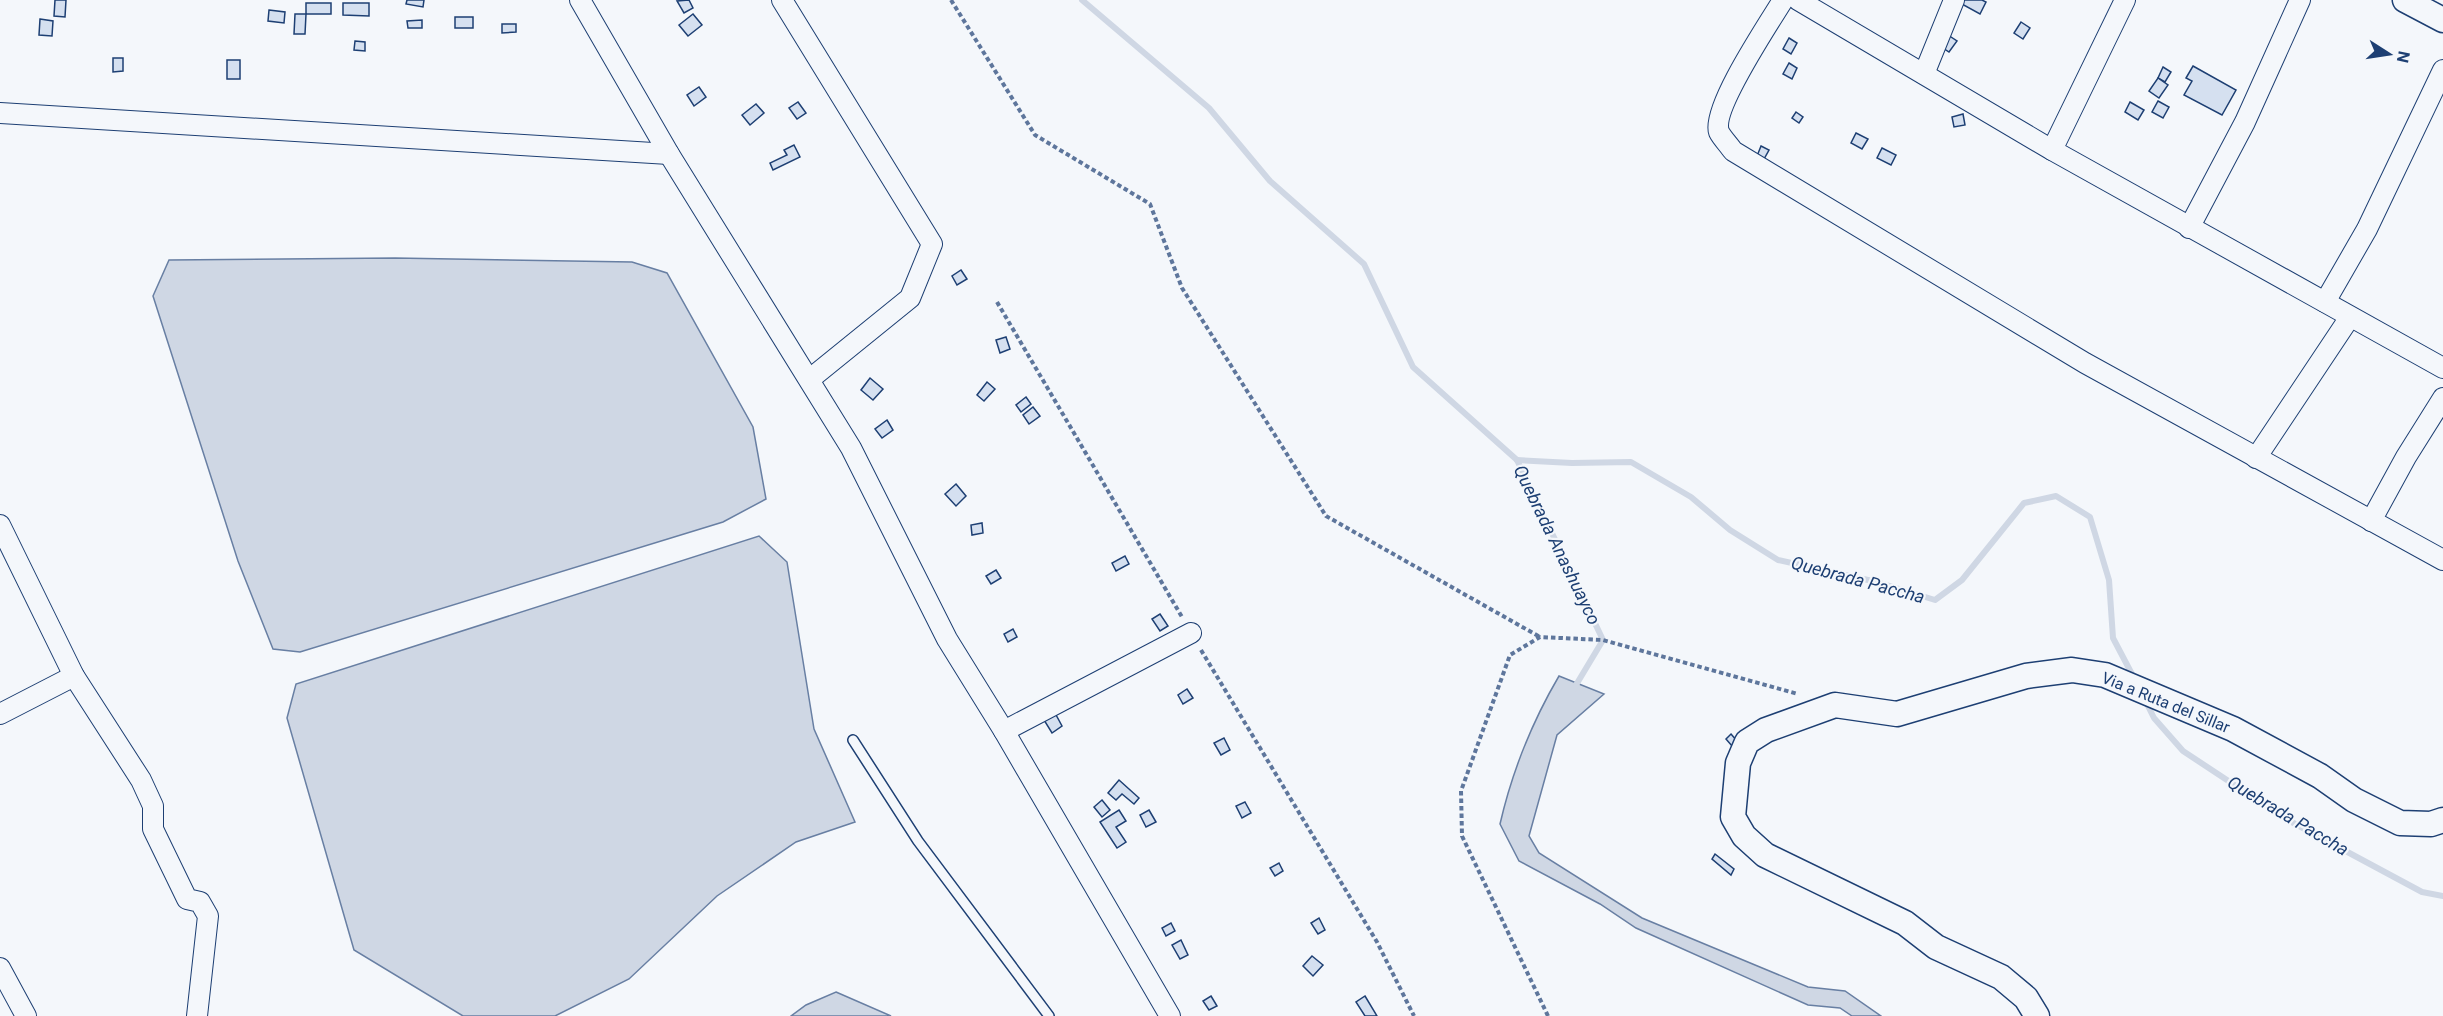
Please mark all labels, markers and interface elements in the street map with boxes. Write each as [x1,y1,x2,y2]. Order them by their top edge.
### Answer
north arrow [2359,24,2419,84]
text: N [2393,50,2414,65]
water label: Quebrada Anashuayco [1510,462,1605,628]
water label: Quebrada Paccha [1789,552,1927,607]
street label: Via a Ruta del Sillar [2099,668,2233,737]
water label: Quebrada Paccha [2224,771,2353,860]

